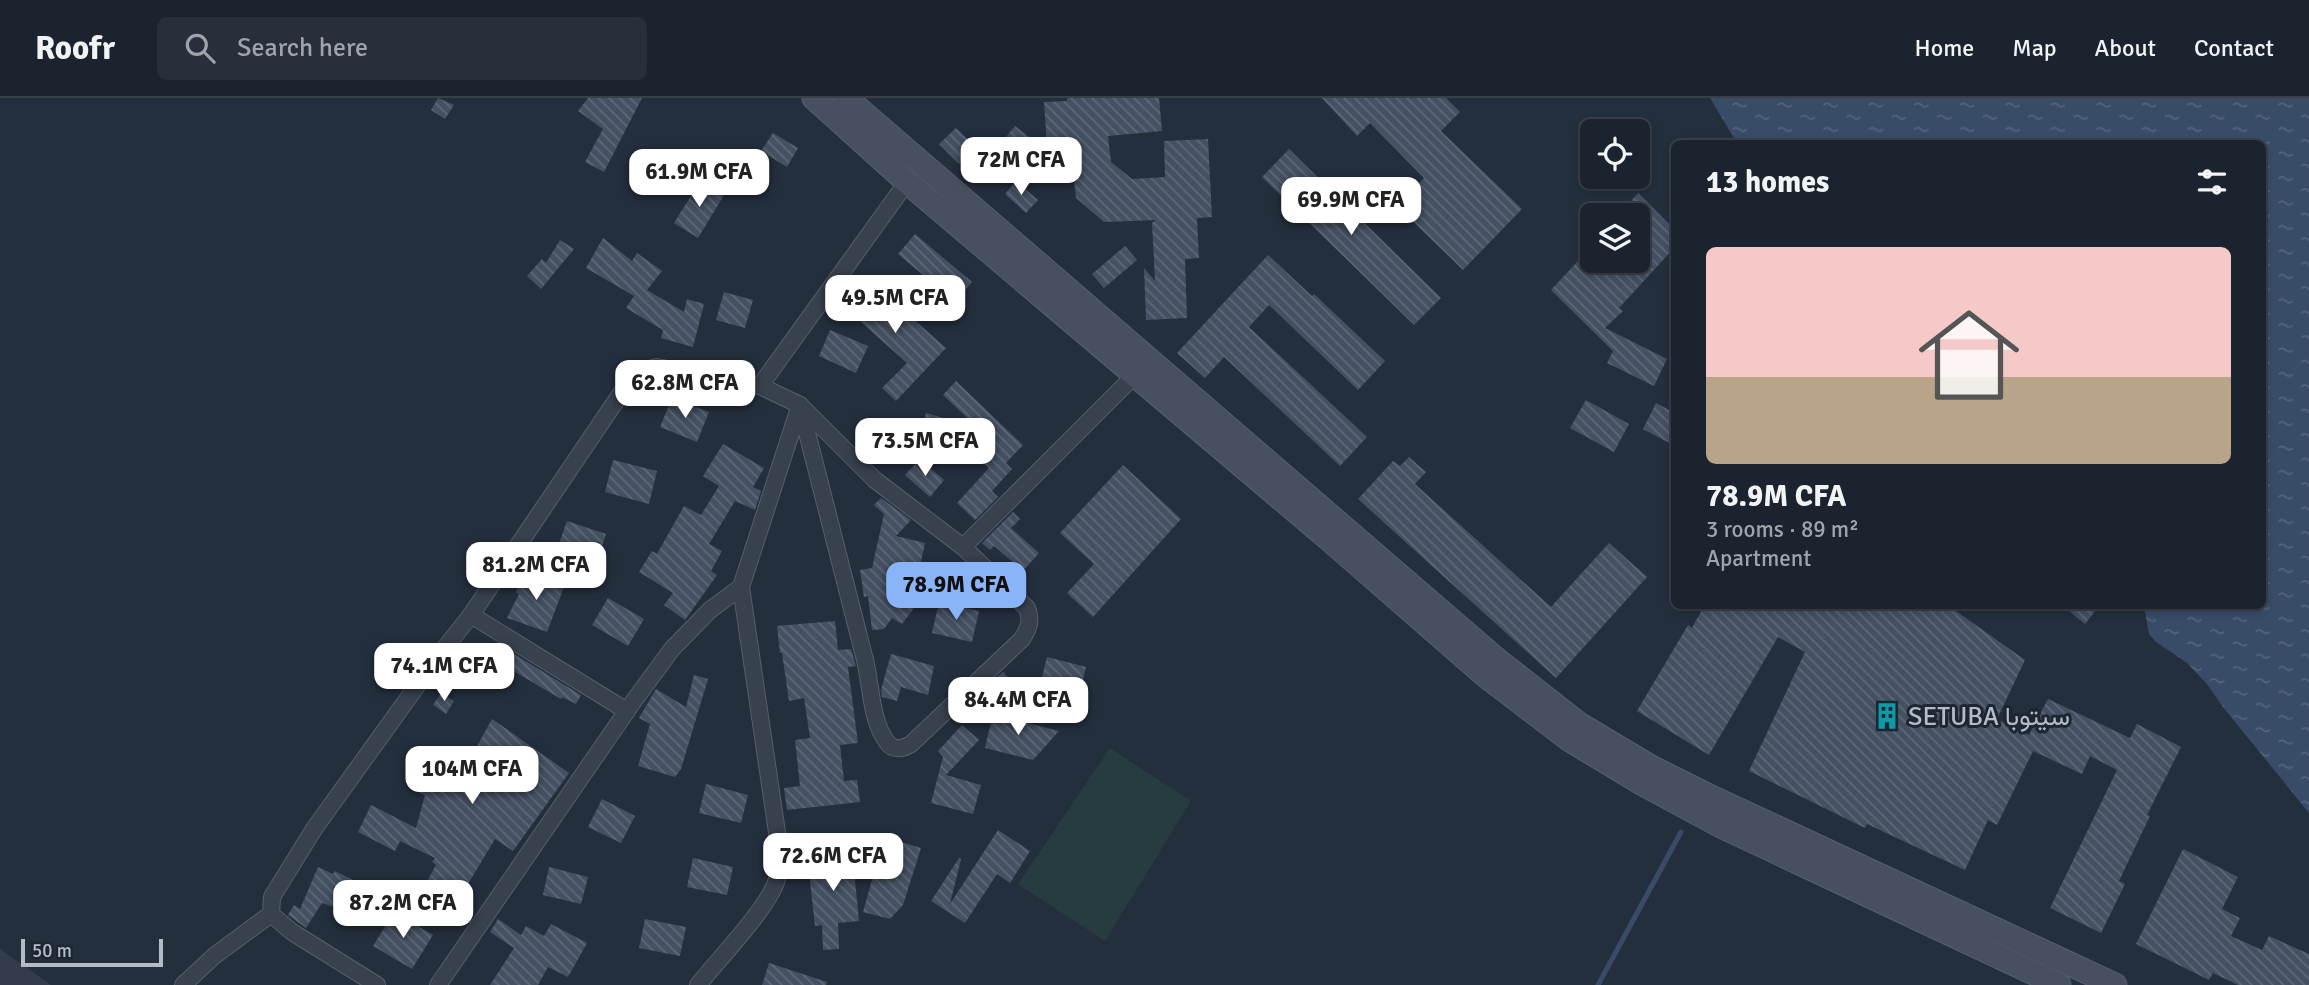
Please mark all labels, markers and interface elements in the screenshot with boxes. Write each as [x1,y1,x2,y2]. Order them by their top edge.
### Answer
search box [157,17,647,80]
text: Roofr [35,28,115,69]
icon: search [181,29,219,67]
text: Search here [237,32,368,64]
text: Home [1914,33,1974,63]
text: Map [2012,33,2057,63]
text: About [2095,33,2156,63]
text: Contact [2194,33,2274,63]
map controls [1580,119,1650,273]
button: locate [1580,119,1650,189]
pin: 72M CFA [956,138,1086,197]
text: 72M CFA [977,145,1065,174]
pin: 61.9M CFA [619,150,779,209]
text: 61.9M CFA [645,157,753,186]
icon: filters [2193,163,2231,201]
text: 13 homes [1706,164,1829,201]
pin: 69.9M CFA [1271,178,1431,237]
text: 69.9M CFA [1297,185,1405,214]
button: layers [1580,203,1650,273]
pin: 49.5M CFA [815,275,975,335]
text: 49.5M CFA [841,283,949,312]
icon: home [1906,292,2032,418]
pin: 62.8M CFA [605,360,765,420]
text: 62.8M CFA [631,368,739,397]
pin: 73.5M CFA [845,418,1005,478]
text: 73.5M CFA [871,426,979,455]
text: 78.9M CFA [1706,478,1846,515]
text: 3 rooms · 89 m² [1706,515,1859,544]
pin: 81.2M CFA [456,542,616,602]
text: Apartment [1706,544,1811,573]
text: 81.2M CFA [482,550,590,579]
pin: 78.9M CFA [876,562,1036,622]
text: 78.9M CFA [902,570,1010,599]
pin: 74.1M CFA [364,644,524,703]
text: 74.1M CFA [390,651,498,680]
pin: 84.4M CFA [938,678,1098,737]
text: 84.4M CFA [964,685,1072,714]
building icon: SETUBA سيتوبا [1872,701,1902,731]
place label: SETUBA سيتوبا [1908,701,2070,733]
pin: 104M CFA [400,746,544,806]
text: 104M CFA [422,754,523,783]
pin: 72.6M CFA [753,834,913,893]
text: 72.6M CFA [779,841,887,870]
pin: 87.2M CFA [323,880,483,940]
text: 87.2M CFA [349,888,457,917]
scale bar [21,936,163,968]
text: 50 m [32,939,72,963]

